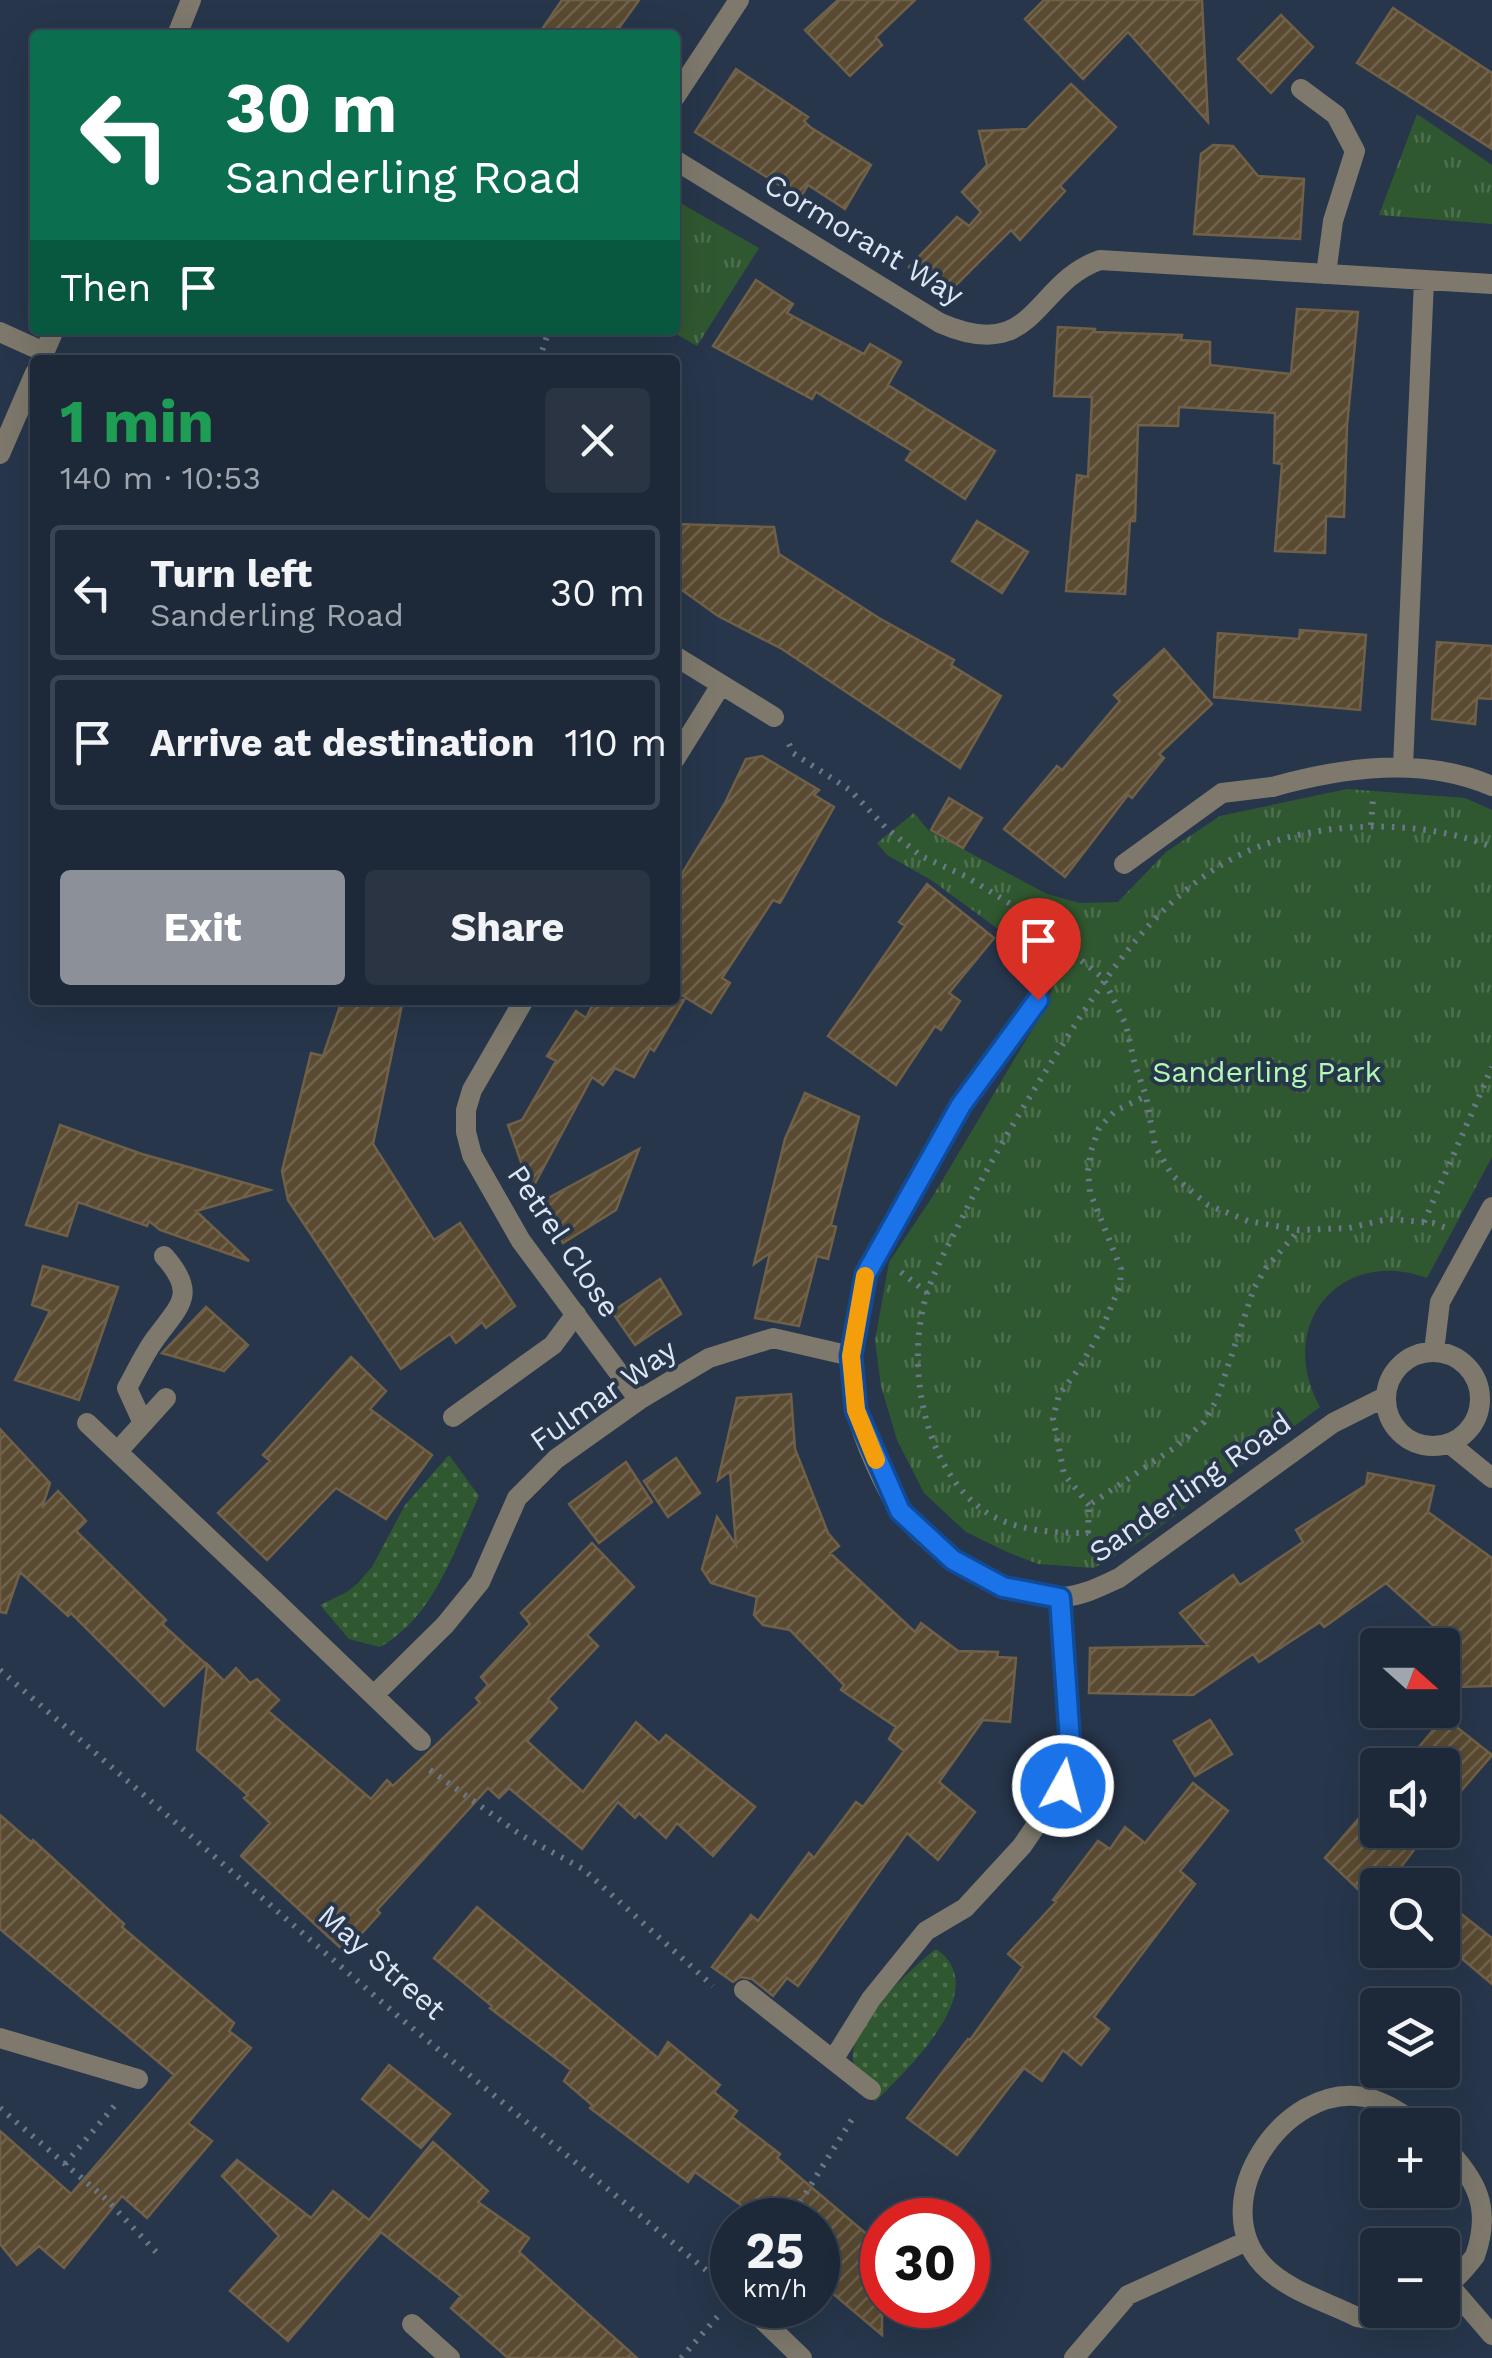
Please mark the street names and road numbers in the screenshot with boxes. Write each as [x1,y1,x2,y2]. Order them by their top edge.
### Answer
street label: Cormorant Way [758,166,970,312]
street label: Petrel Close [500,1158,628,1324]
street label: Fulmar Way [523,1331,683,1458]
street label: Sanderling Road [1082,1404,1298,1570]
street label: May Street [311,1897,453,2027]

